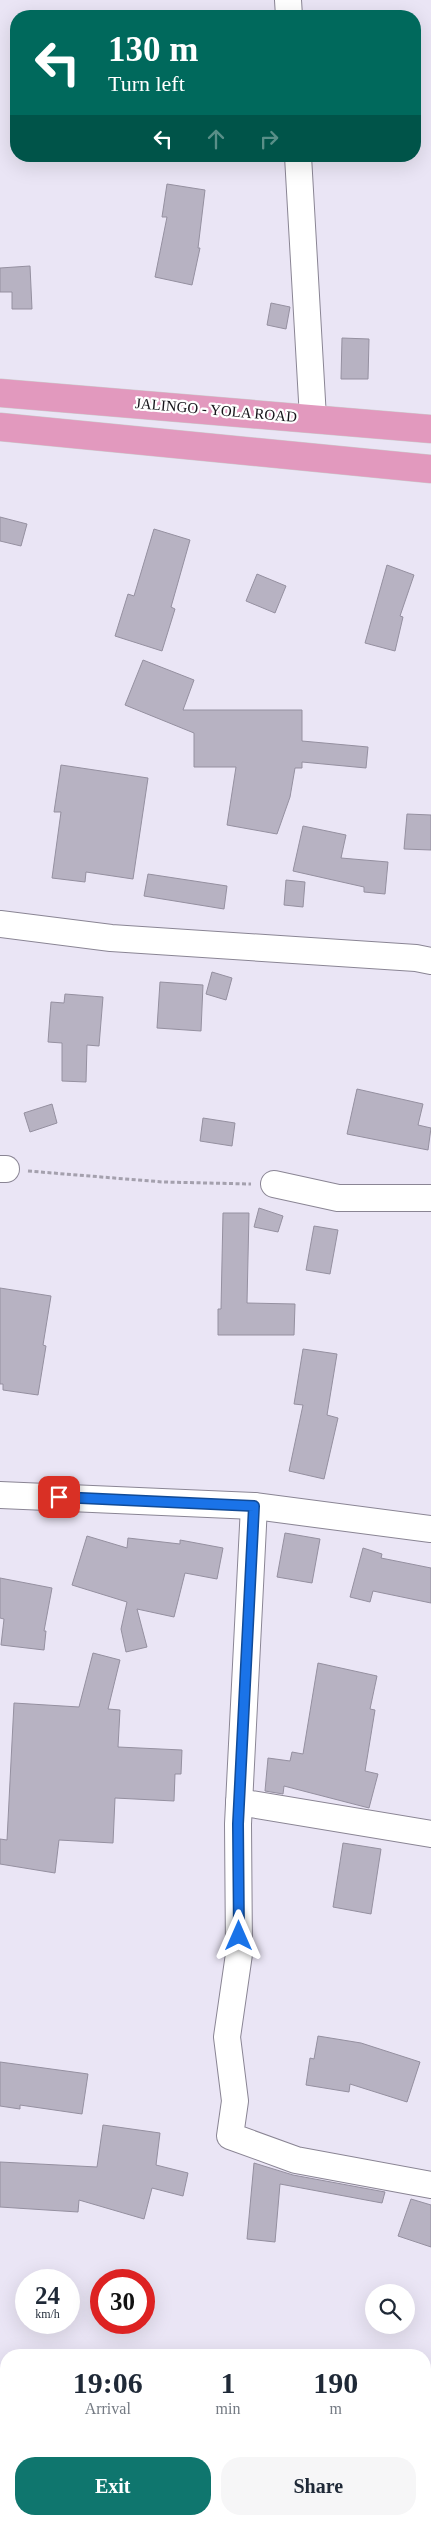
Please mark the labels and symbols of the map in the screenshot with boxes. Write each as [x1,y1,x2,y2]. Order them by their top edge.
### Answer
street label: JALINGO - YOLA ROAD [134,395,298,425]
pin [38,1476,80,1518]
position arrow [212,1909,264,1961]
speed limit sign: 30 [90,2269,155,2334]

